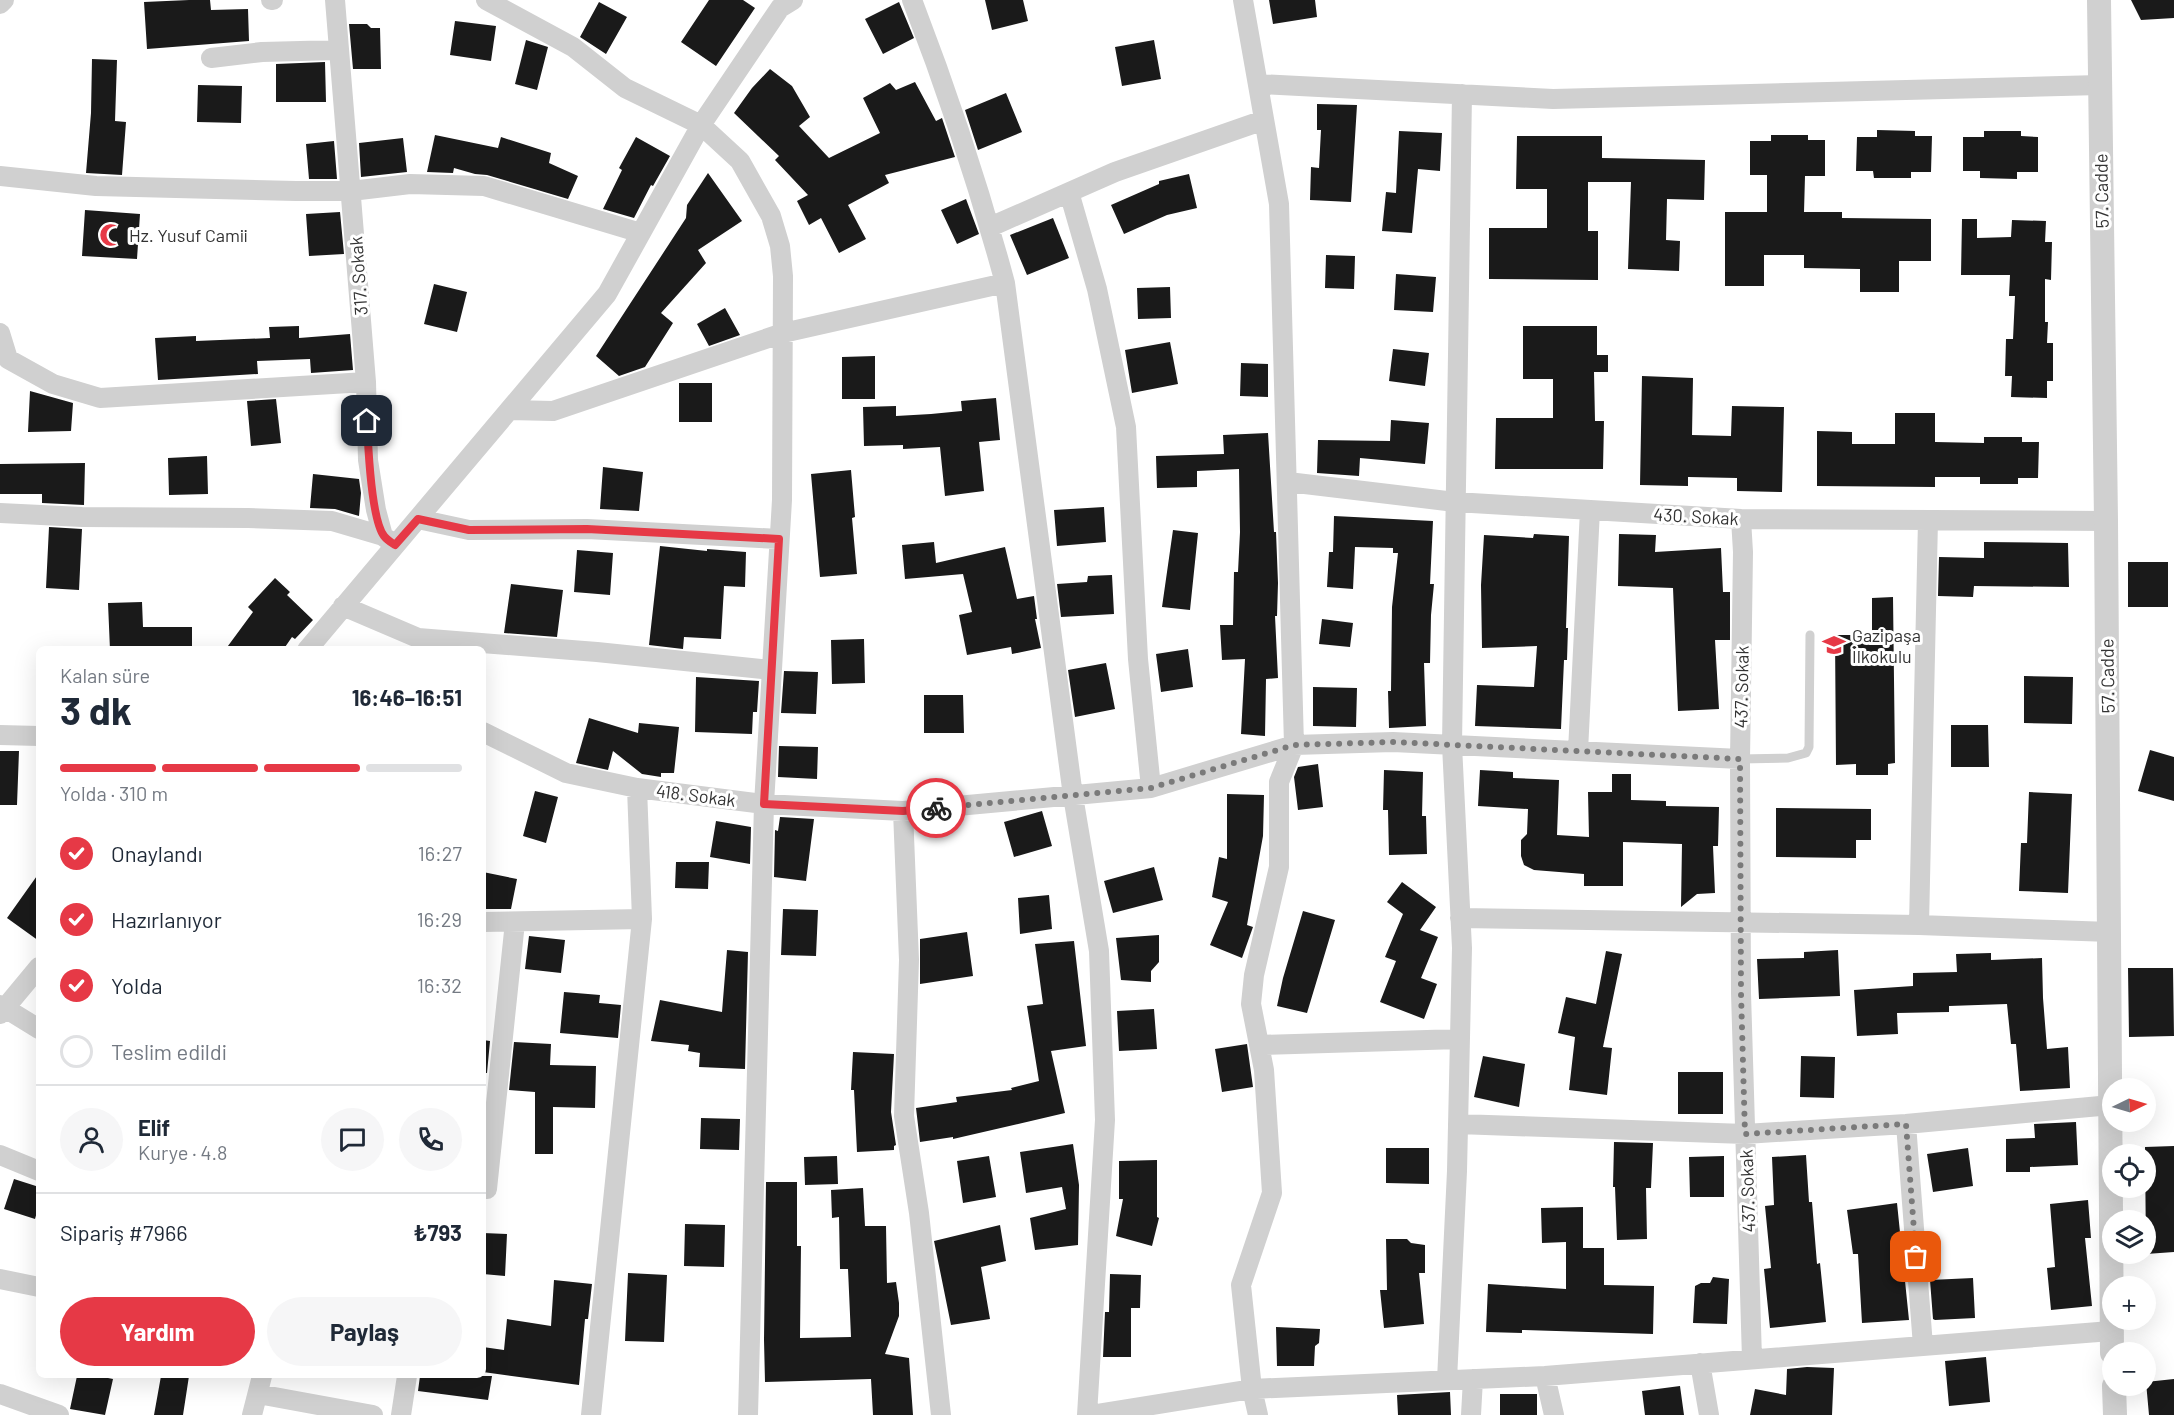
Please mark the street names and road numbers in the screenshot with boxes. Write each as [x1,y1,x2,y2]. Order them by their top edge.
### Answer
street label: 57. Cadde [2089,153,2113,229]
street label: 317. Sokak [344,236,372,316]
street label: 430. Sokak [1653,503,1739,529]
street label: 57. Cadde [2095,638,2119,714]
street label: 437. Sokak [1729,645,1753,729]
street label: 418. Sokak [655,779,737,811]
street label: 437. Sokak [1735,1149,1759,1233]

